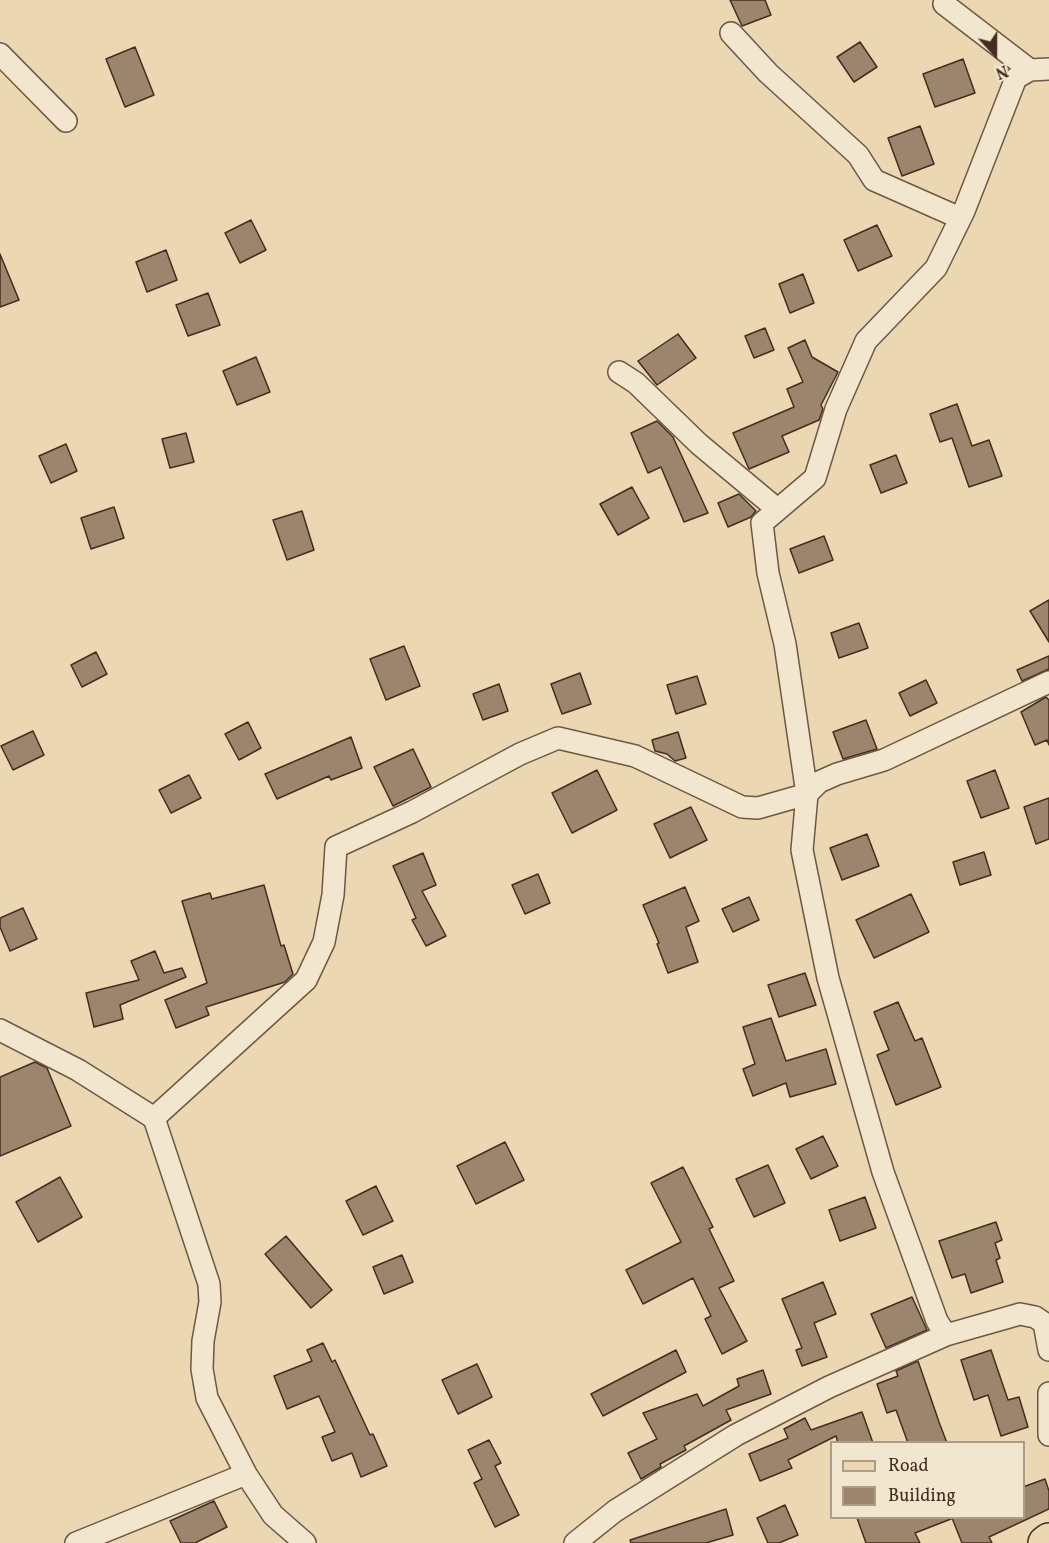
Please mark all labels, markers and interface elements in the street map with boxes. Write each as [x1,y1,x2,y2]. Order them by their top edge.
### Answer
north arrow [965,24,1025,84]
text: N [992,58,1011,83]
legend [830,1441,1025,1519]
text: Road [888,1454,929,1479]
text: Building [888,1484,956,1509]

